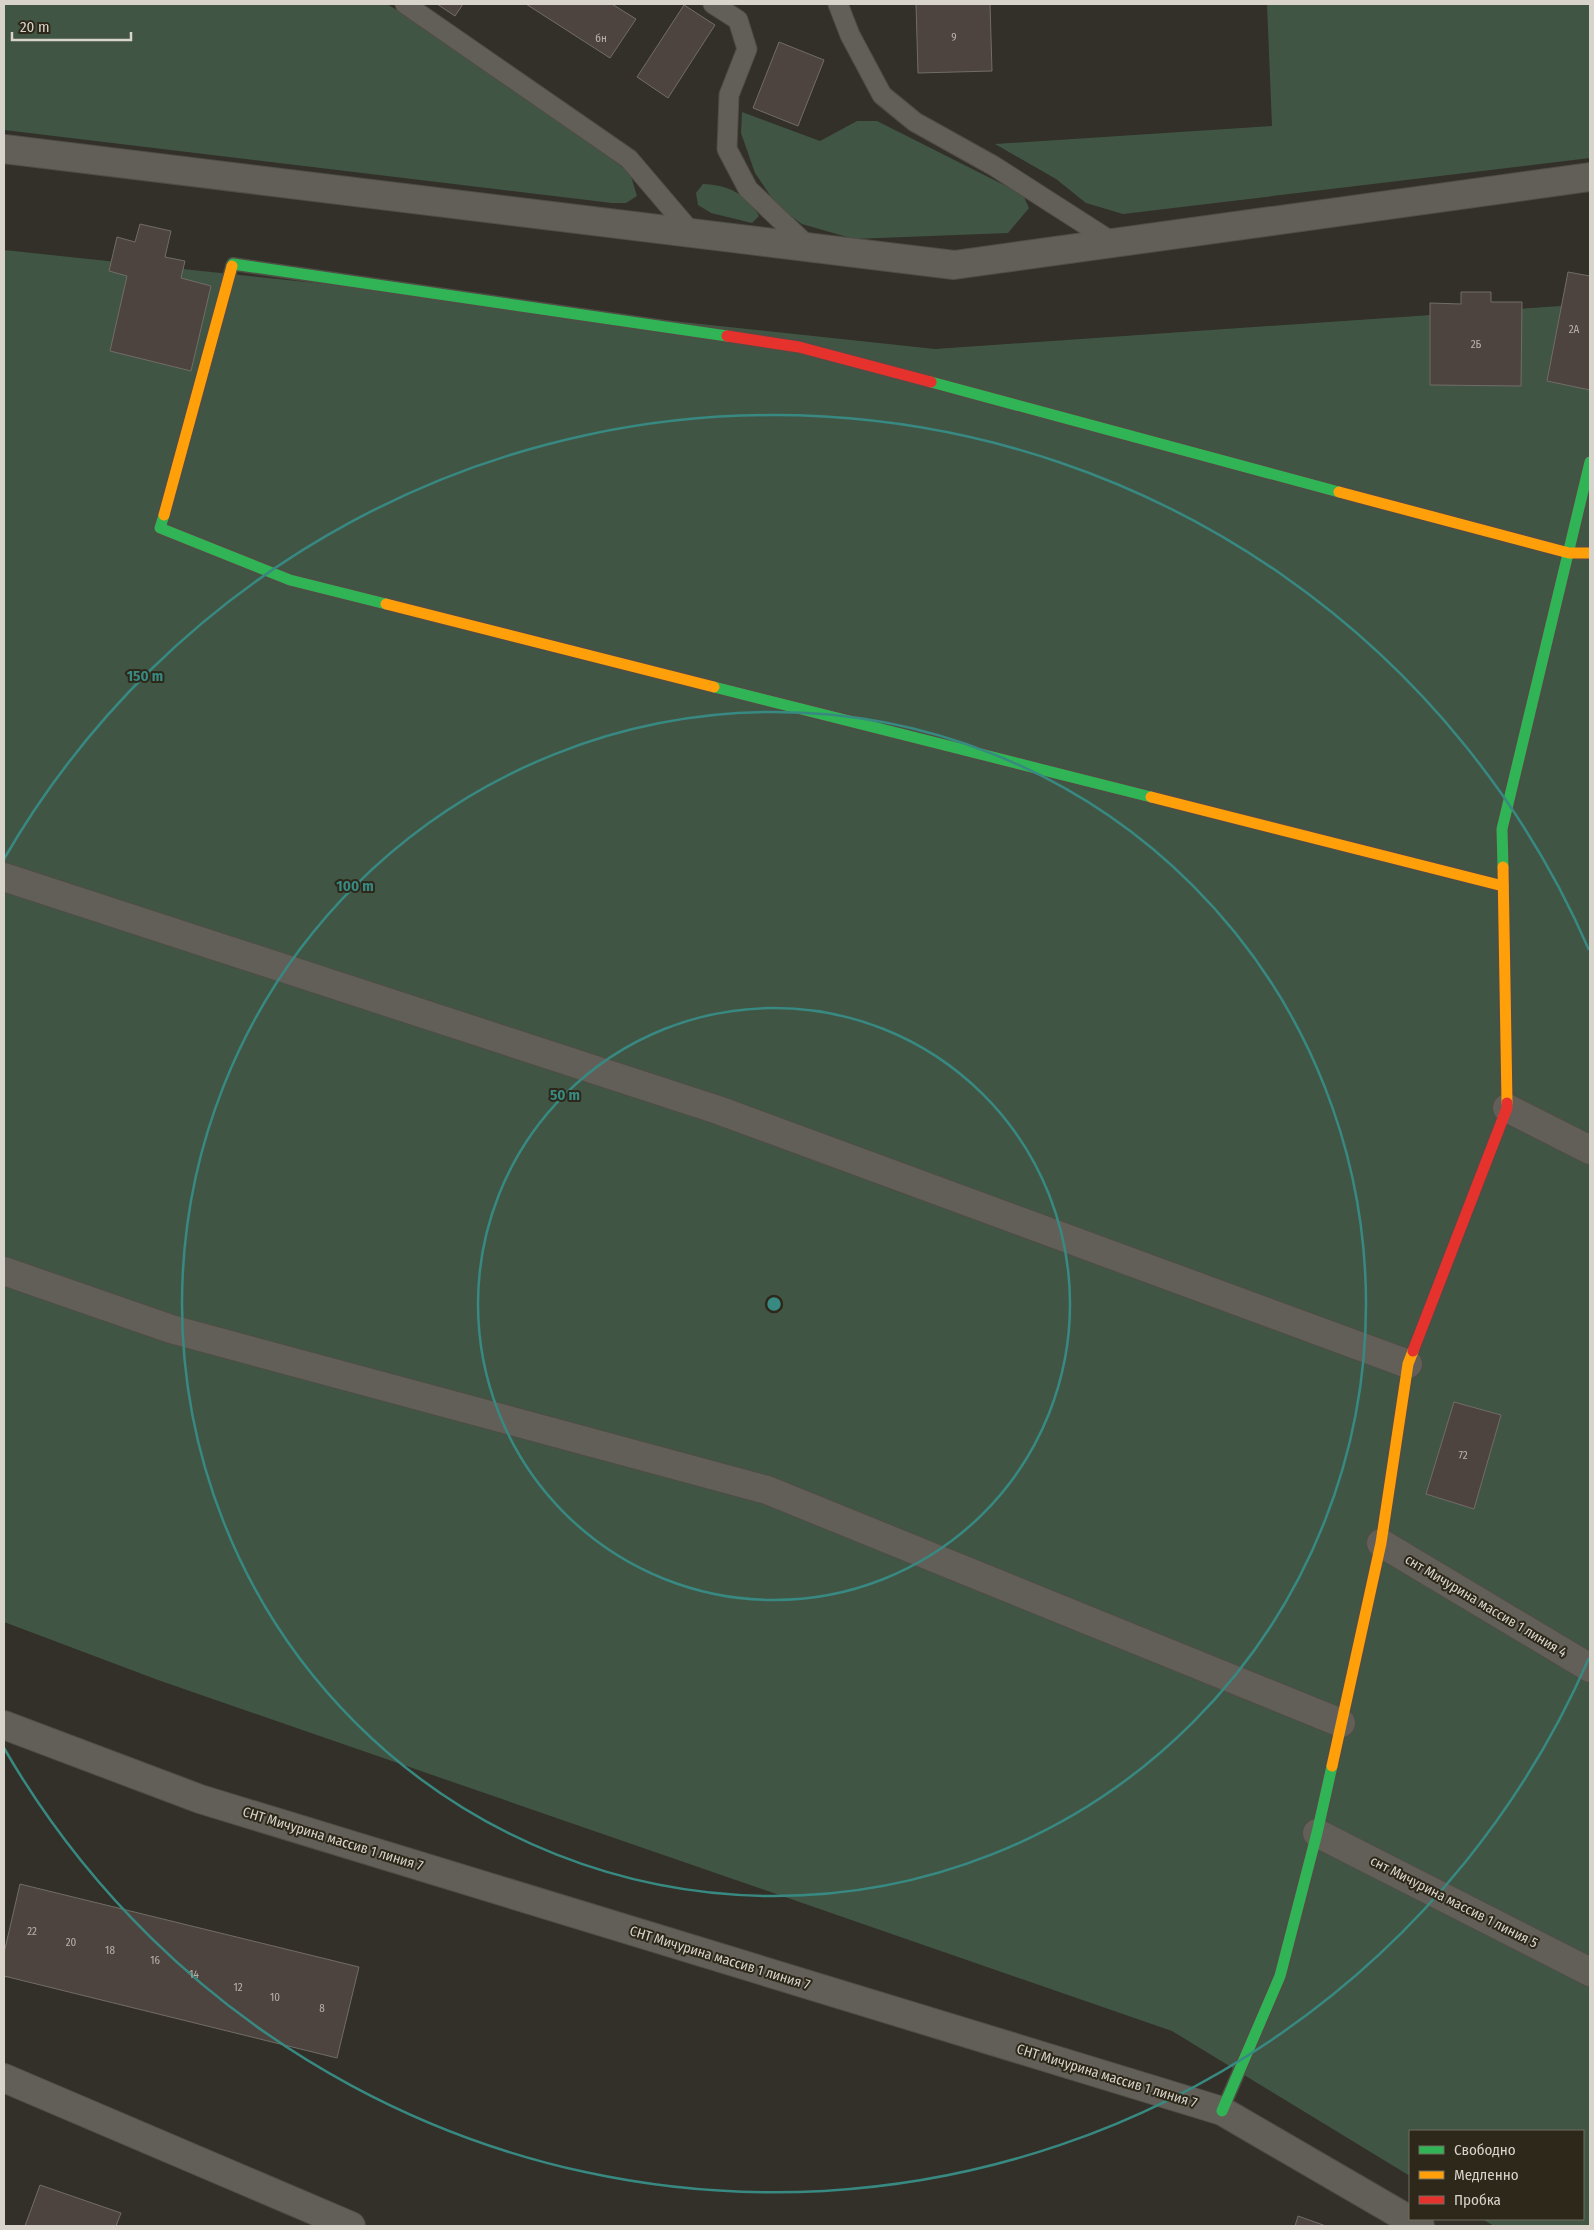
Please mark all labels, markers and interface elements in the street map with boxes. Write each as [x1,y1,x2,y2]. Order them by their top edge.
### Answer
scale bar [12,10,131,42]
text: 20 m [20,18,50,36]
house number: 9 [951,31,957,44]
house number: бн [595,32,607,45]
house number: 2А [1569,323,1580,336]
house number: 2Б [1471,338,1482,351]
text: 150 m [127,667,163,685]
text: 100 m [336,877,374,895]
text: 50 m [550,1086,580,1104]
centre of rings [765,1295,783,1313]
house number: 72 [1458,1449,1468,1462]
street label: снт Мичурина массив 1 линия 4 [1402,1551,1570,1661]
street label: СНТ Мичурина массив 1 линия 7 [241,1803,426,1875]
street label: снт Мичурина массив 1 линия 5 [1367,1852,1541,1952]
street label: СНТ Мичурина массив 1 линия 7 [628,1922,813,1994]
house number: 22 [27,1925,37,1938]
house number: 20 [66,1936,77,1949]
house number: 18 [105,1944,115,1957]
house number: 16 [150,1954,160,1967]
house number: 14 [189,1968,199,1981]
house number: 12 [233,1981,243,1994]
house number: 10 [270,1991,280,2004]
house number: 8 [319,2002,325,2015]
street label: СНТ Мичурина массив 1 линия 7 [1015,2040,1200,2112]
legend [1409,2130,1584,2220]
text: Свободно [1454,2141,1516,2159]
text: Медленно [1454,2166,1519,2184]
text: Пробка [1454,2191,1501,2209]

